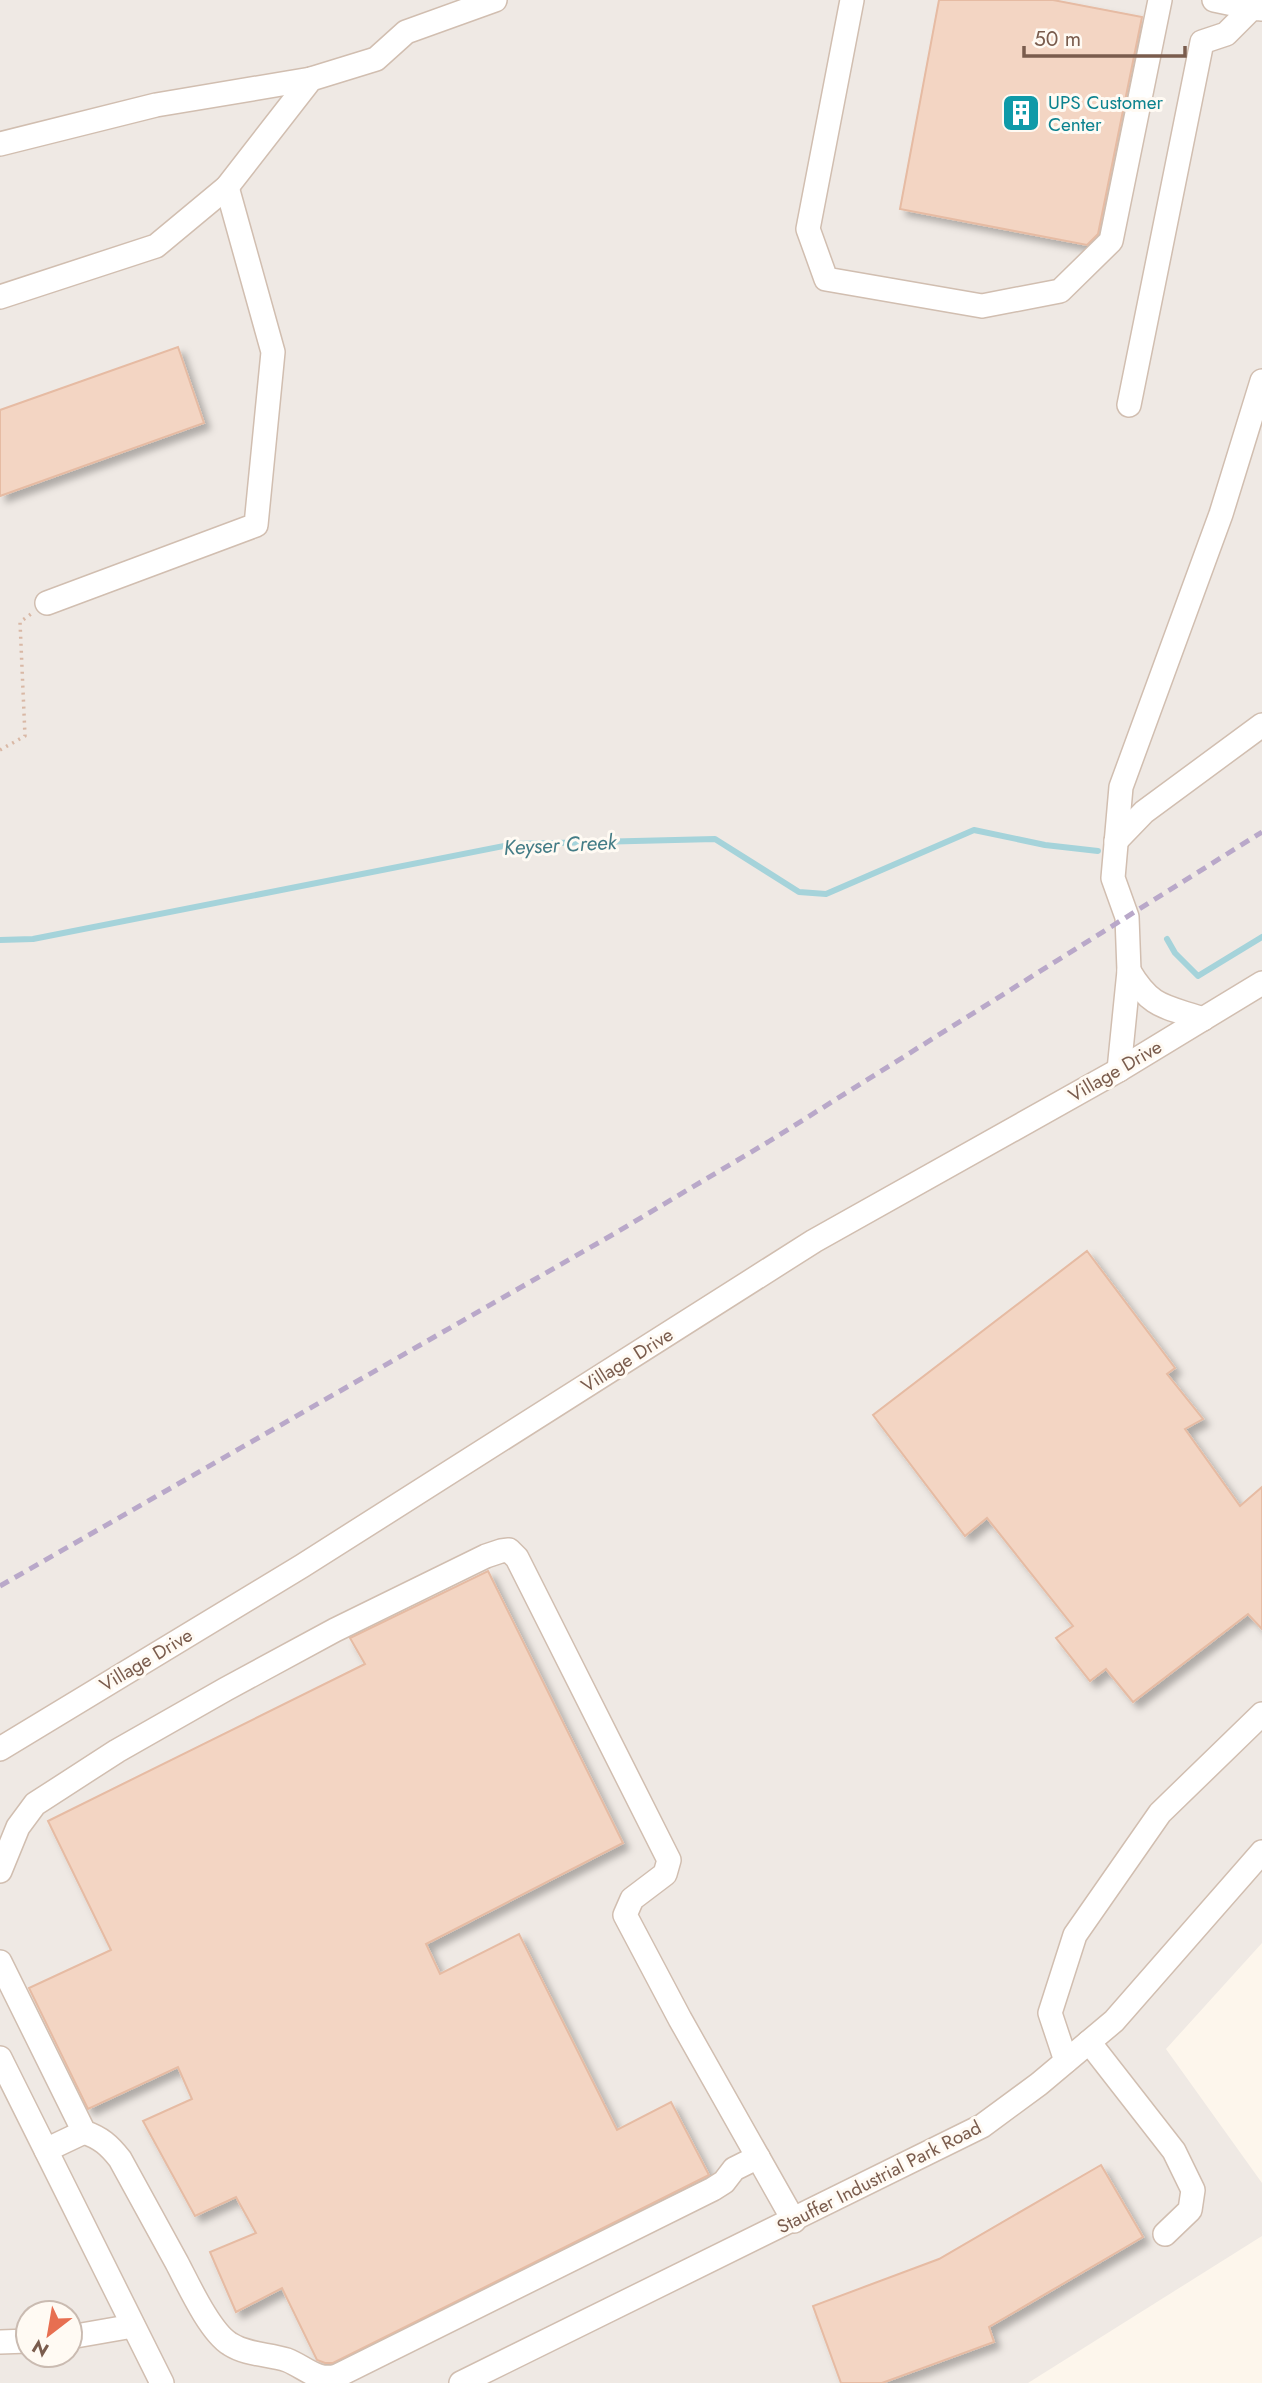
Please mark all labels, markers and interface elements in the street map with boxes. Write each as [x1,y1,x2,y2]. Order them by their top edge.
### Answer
scale bar [1024,14,1185,58]
text: 50 m [1034,24,1081,54]
place label: UPS Customer Center [1048,89,1164,138]
building icon: UPS Customer Center [1000,92,1042,134]
water label: Keyser Creek [503,827,618,863]
street label: Village Drive [1063,1033,1167,1109]
street label: Village Drive [576,1321,678,1399]
street label: Village Drive [95,1622,198,1698]
street label: Stauffer Industrial Park Road [772,2114,986,2240]
north arrow [14,2299,84,2369]
text: N [27,2333,54,2364]

